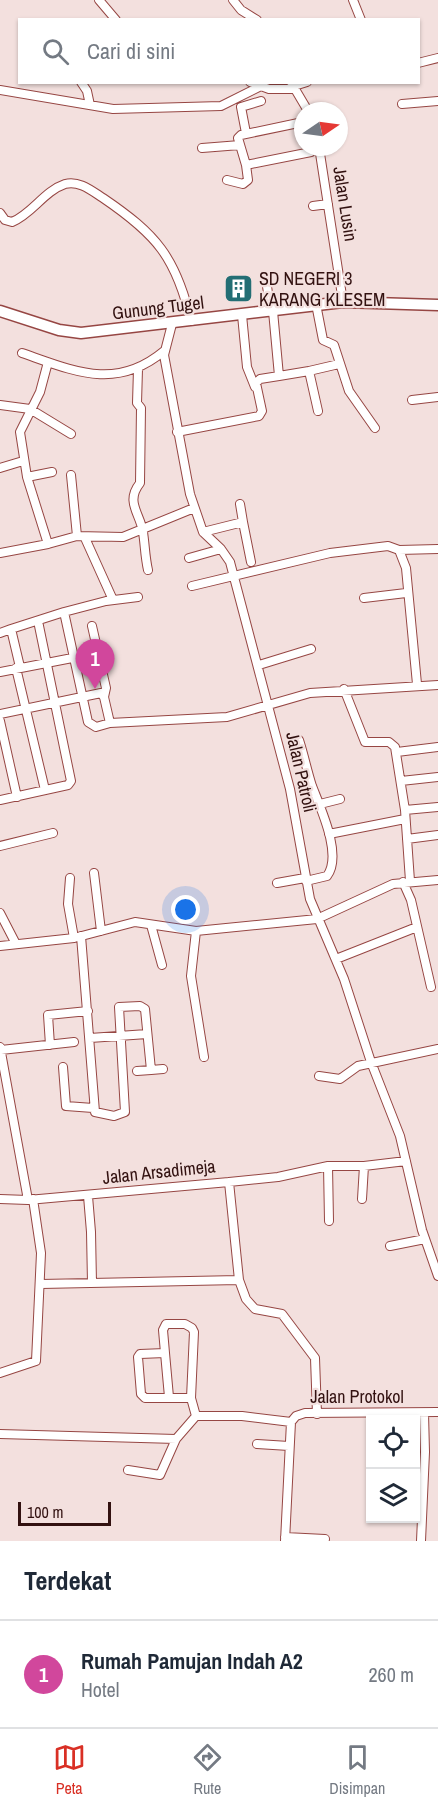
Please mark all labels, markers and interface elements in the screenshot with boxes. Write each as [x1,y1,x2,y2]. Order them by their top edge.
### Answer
search box [18,18,420,84]
icon: search [39,35,72,68]
text: Cari di sini [87,36,175,66]
north arrow [294,102,348,156]
street label: Jalan Lusin [327,165,364,243]
place label: SD NEGERI 3 KARANG KLESEM [259,266,385,312]
building icon: SD NEGERI 3 KARANG KLESEM [222,273,254,305]
street label: Gunung Tugel [111,289,205,326]
pin: 1 [76,640,115,689]
street label: Jalan Patroli [280,729,323,815]
your location [171,895,200,924]
street label: Jalan Arsadimeja [101,1153,217,1190]
street label: Jalan Protokol [310,1384,404,1409]
map controls [366,1415,420,1523]
button: locate [366,1415,420,1469]
button: layers [366,1469,420,1523]
scale bar [18,1499,111,1526]
text: 100 m [27,1501,63,1523]
text: Terdekat [24,1563,111,1598]
text: Rumah Pamujan Indah A2 [81,1646,303,1676]
text: 1 [39,1661,48,1688]
text: 260 m [368,1661,414,1688]
text: Hotel [81,1676,119,1703]
tab: Peta [53,1741,86,1799]
tab: Rute [191,1741,224,1799]
tab: Disimpan [329,1741,385,1799]

